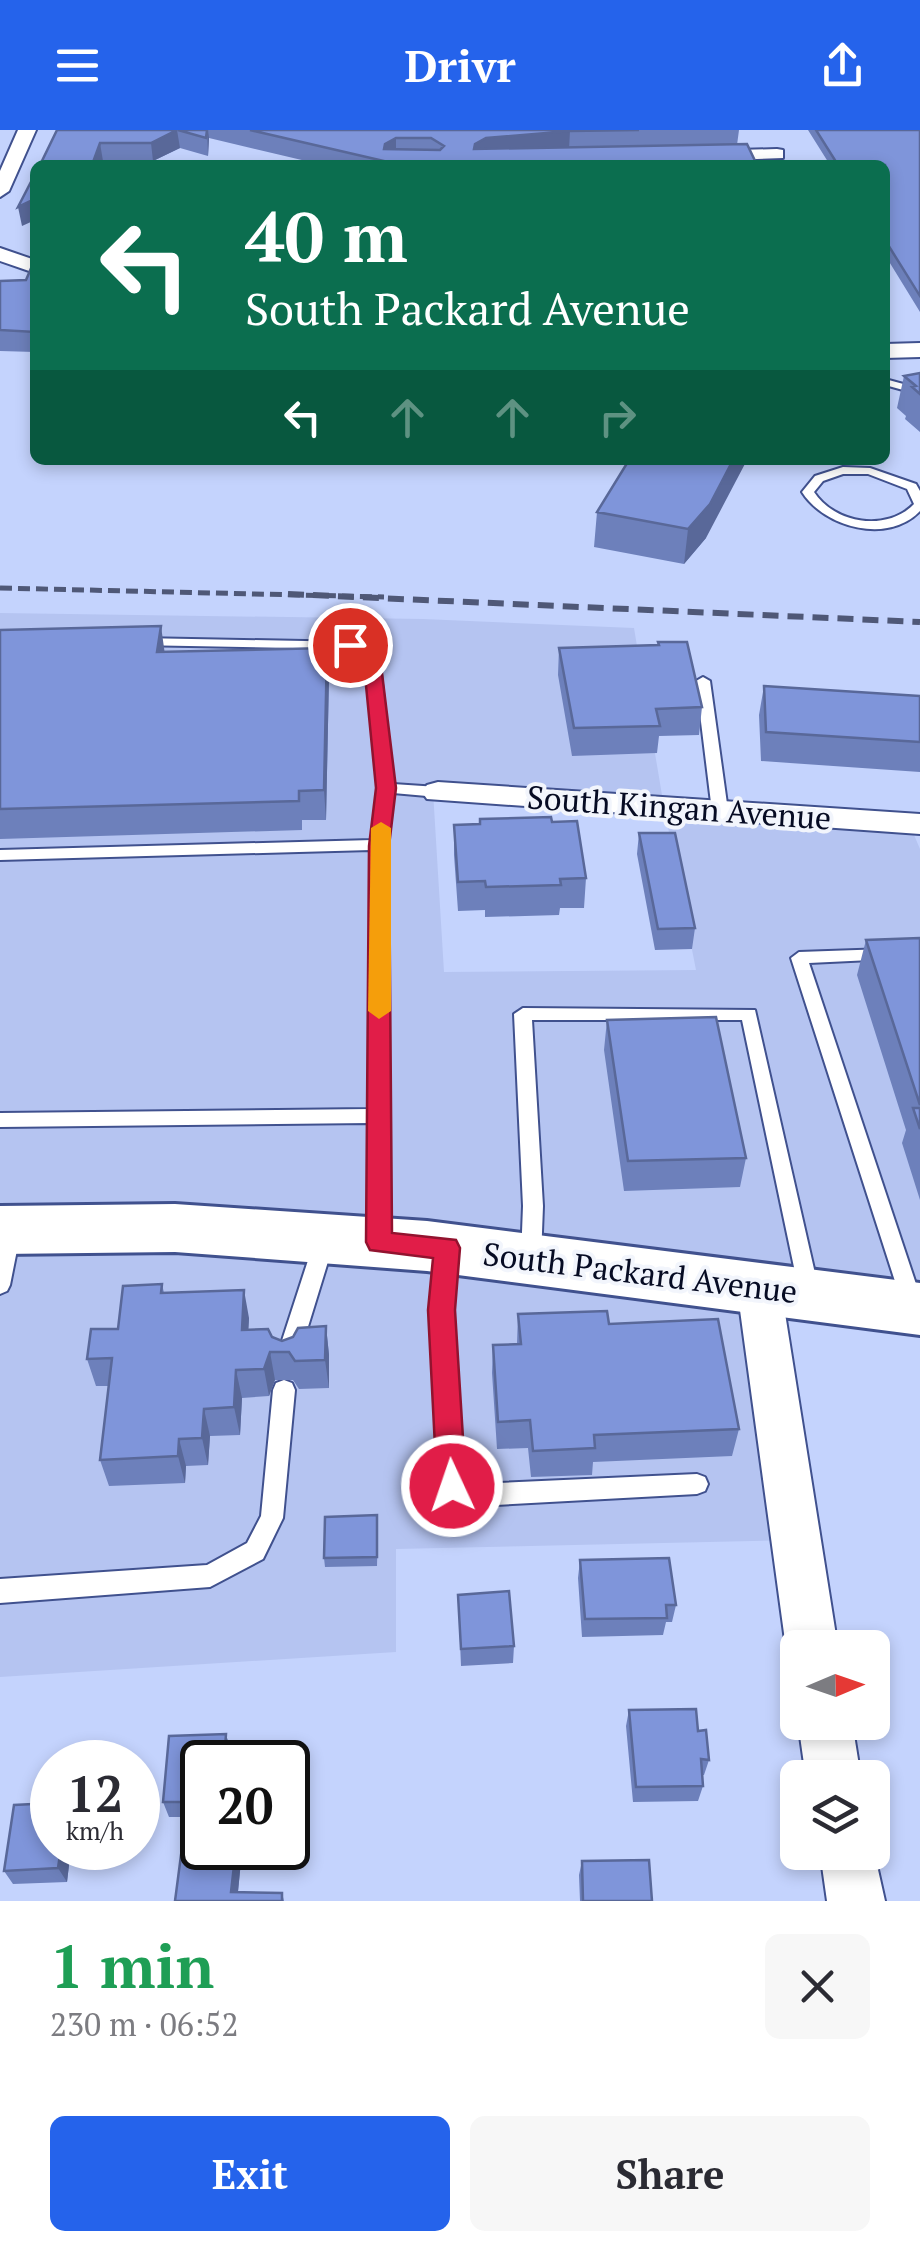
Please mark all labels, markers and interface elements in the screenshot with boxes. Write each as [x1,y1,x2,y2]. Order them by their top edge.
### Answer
text: Drivr [404,35,516,95]
icon: menu [50,38,105,93]
icon: share [815,38,870,93]
text: 40 m [245,189,408,282]
icon: left [80,200,210,330]
text: South Packard Avenue [245,278,690,338]
icon: left [275,390,330,445]
icon: ahead [380,390,435,445]
icon: ahead [485,390,540,445]
icon: right [590,390,645,445]
pin [308,603,393,688]
icon: arrive [323,618,378,673]
street label: South Kingan Avenue [526,775,833,839]
street label: South Packard Avenue [481,1232,800,1312]
position arrow [400,1434,504,1538]
north arrow [780,1630,890,1740]
map controls [780,1630,890,1870]
speed limit sign: 20 [180,1740,310,1870]
text: 12 [67,1760,123,1826]
button: layers [780,1760,890,1870]
text: km/h [66,1814,124,1847]
text: 1 min [50,1926,214,2005]
button: close [765,1934,870,2039]
text: 230 m · 06:52 [50,2003,238,2045]
button: Exit [50,2116,450,2231]
button: Share [470,2116,870,2231]

